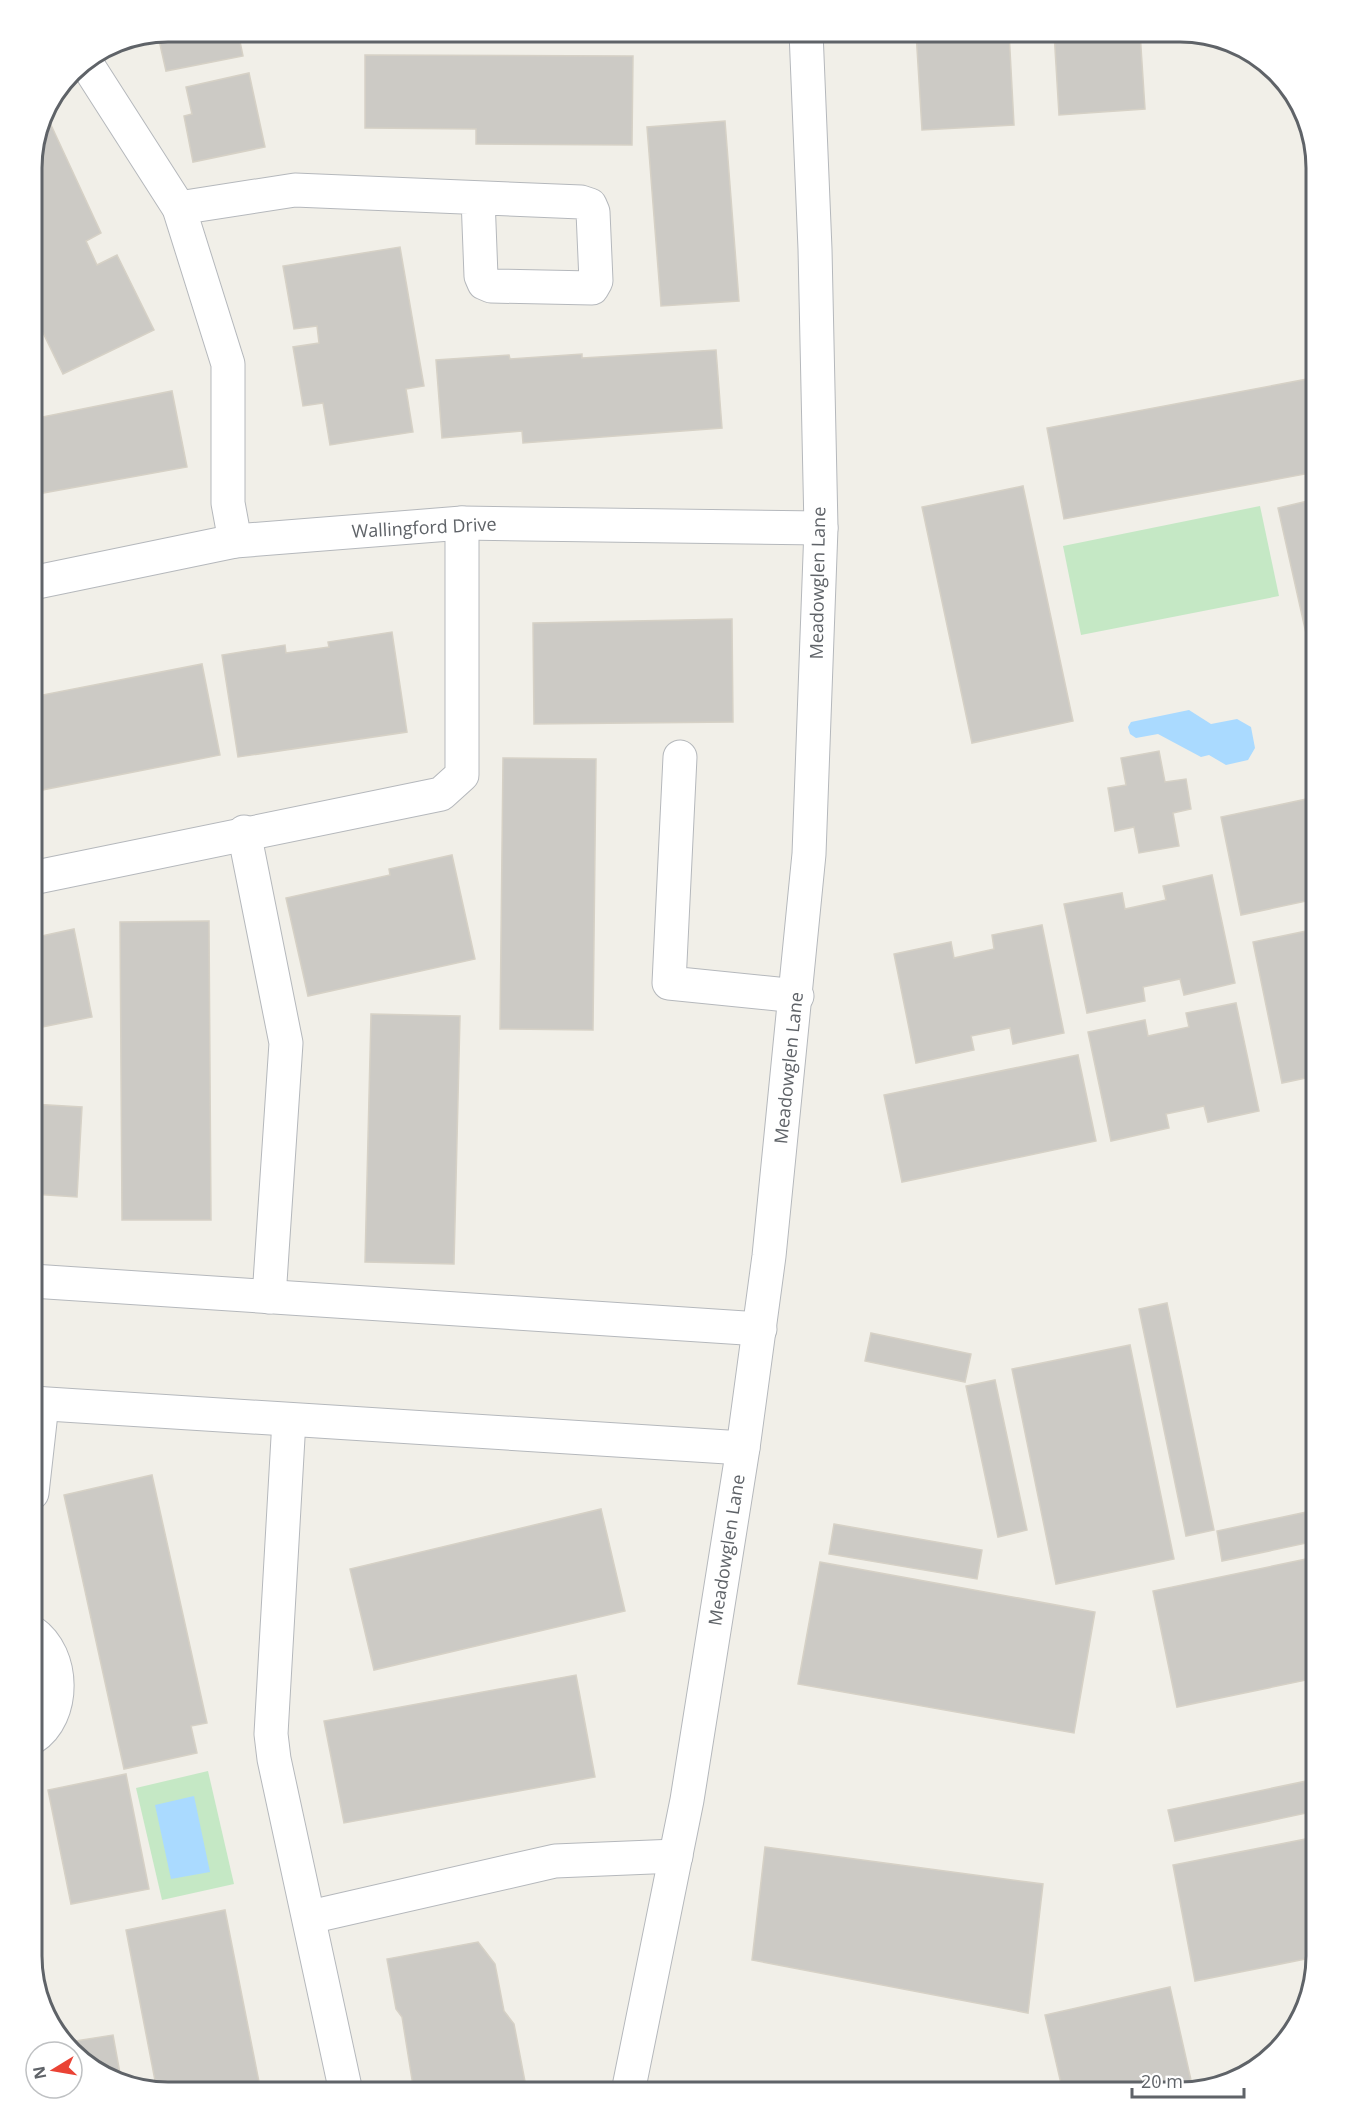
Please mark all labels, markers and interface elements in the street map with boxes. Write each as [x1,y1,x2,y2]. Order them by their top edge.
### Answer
street label: Meadowglen Lane [804,506,830,660]
street label: Wallingford Drive [351,511,497,543]
street label: Meadowglen Lane [768,991,808,1145]
street label: Meadowglen Lane [702,1473,750,1627]
north arrow [24,2040,84,2100]
scale bar [1132,2061,1244,2099]
text: N [27,2064,51,2081]
text: 20 m [1141,2069,1183,2093]

